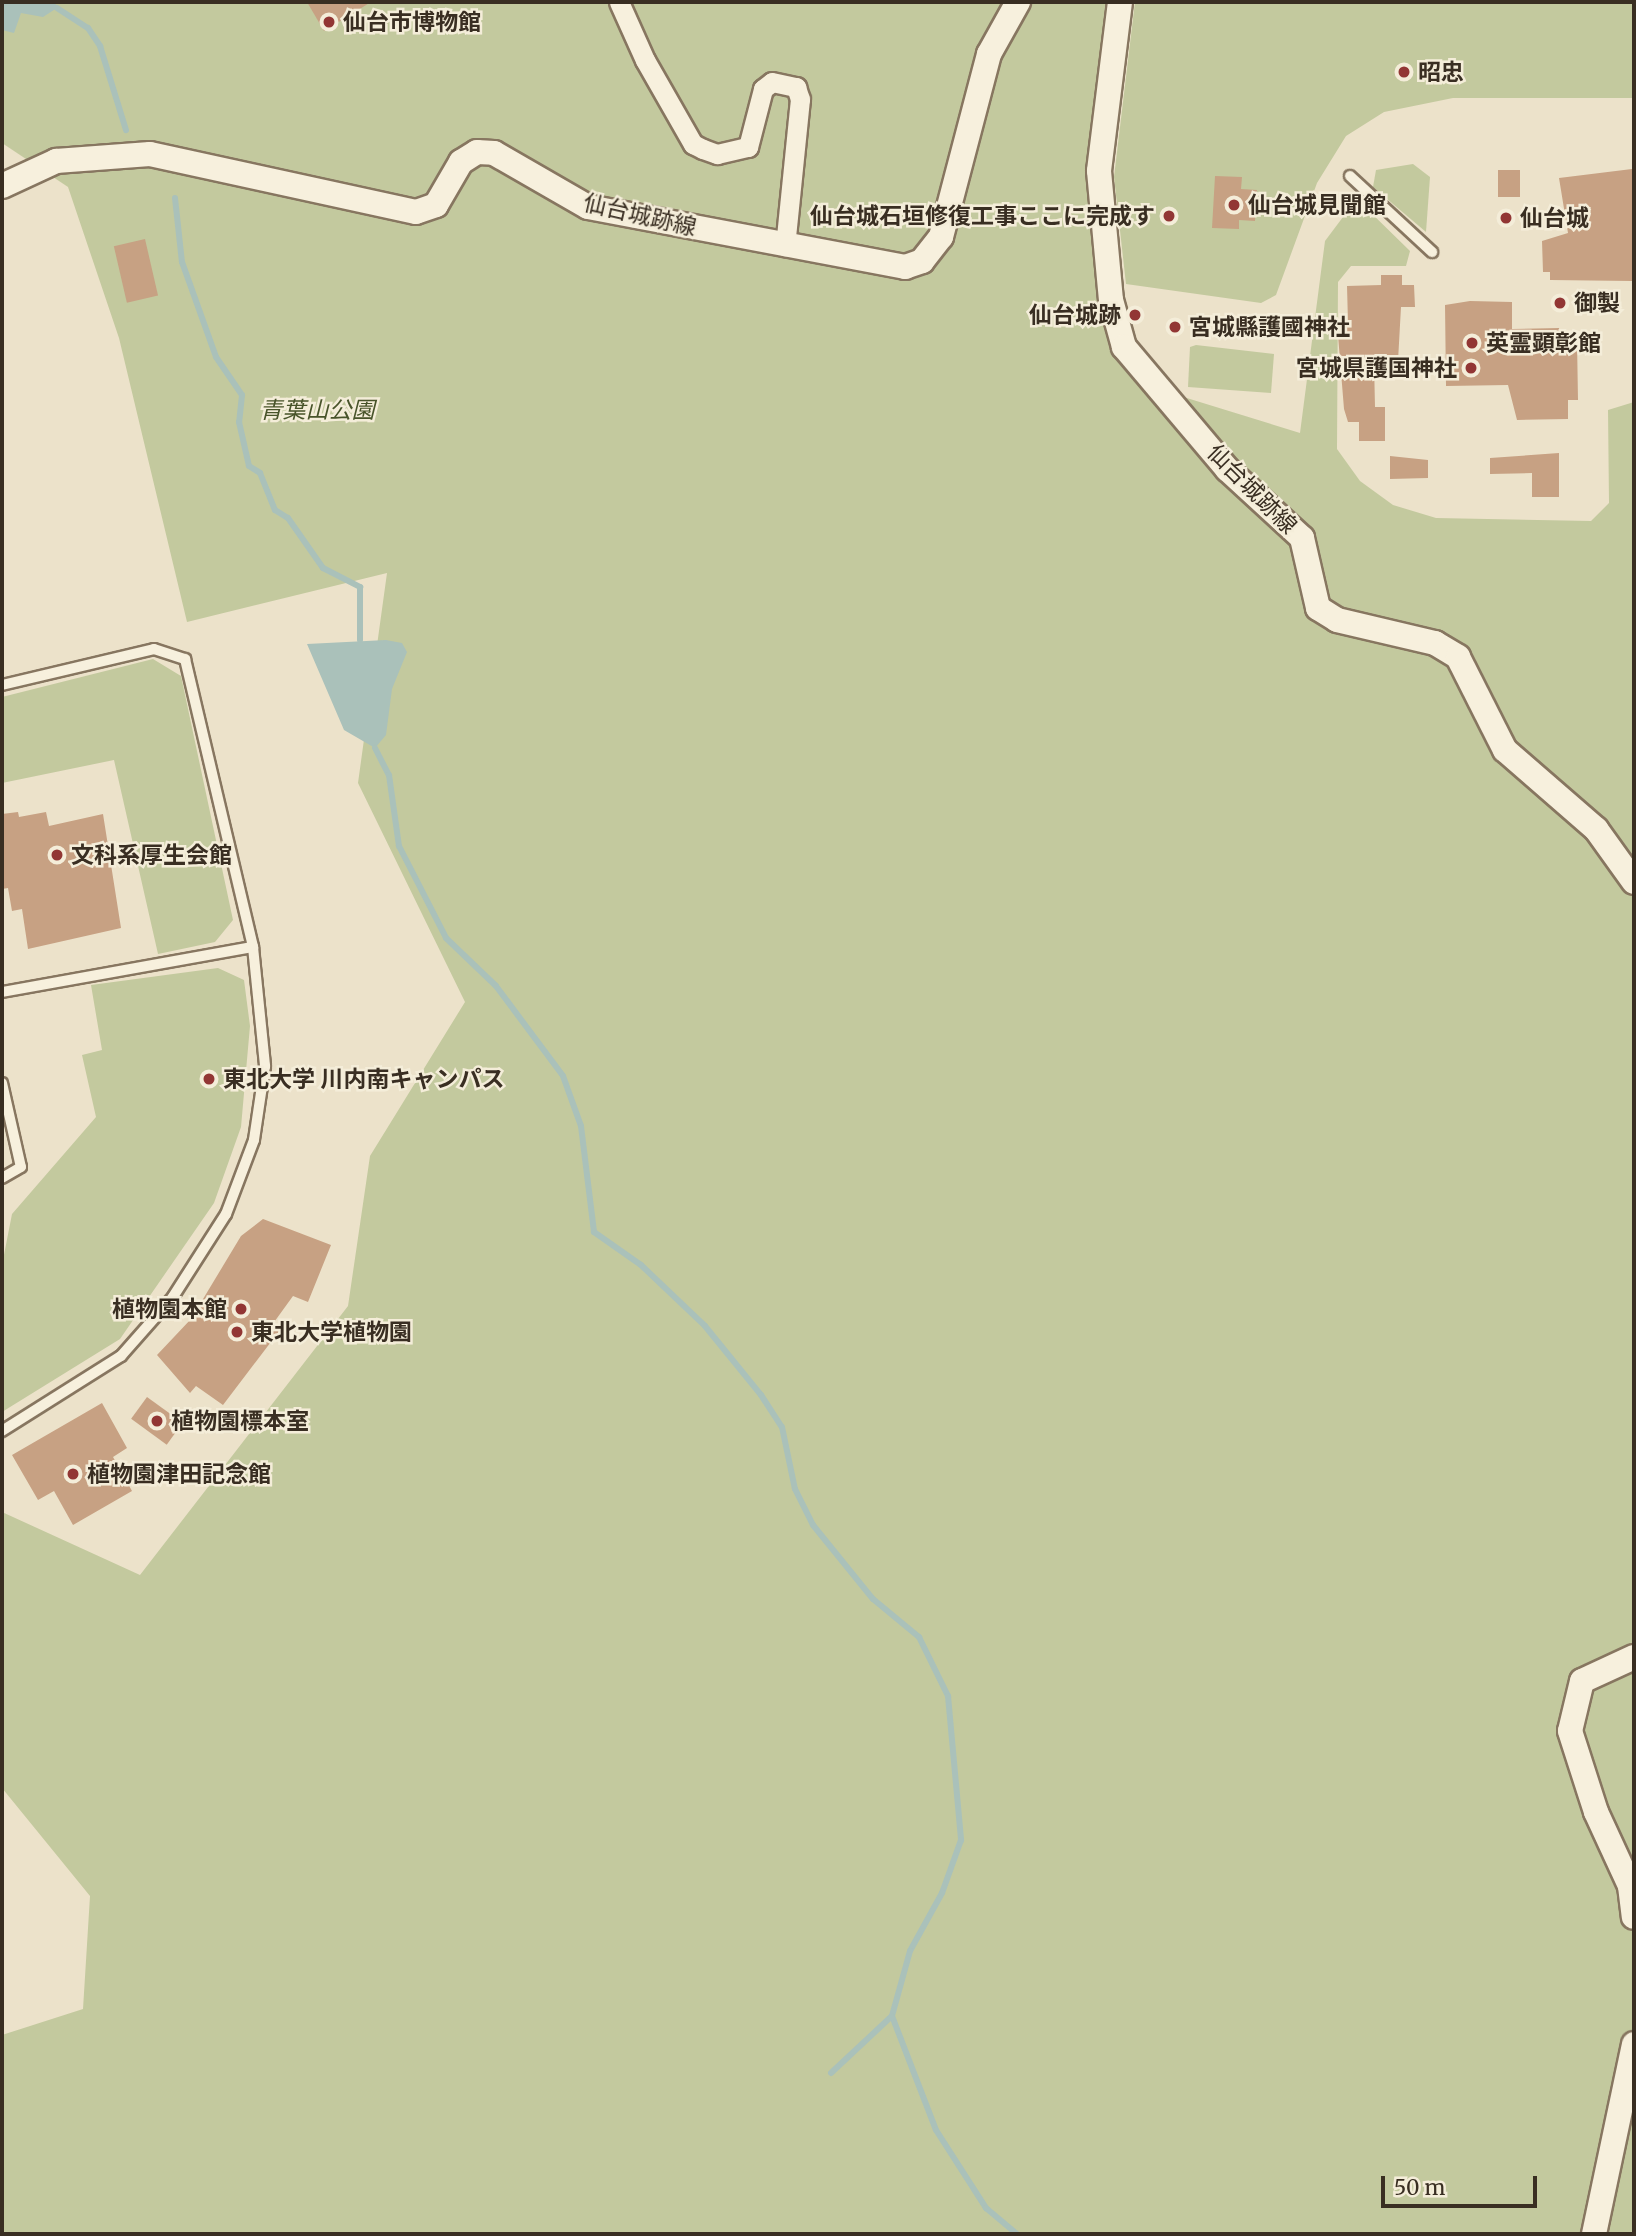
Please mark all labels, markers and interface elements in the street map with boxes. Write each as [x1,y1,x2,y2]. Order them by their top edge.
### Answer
place label: 仙台市博物館 [343,8,481,36]
marker: 仙台市博物館 [321,14,337,30]
place label: 昭忠 [1418,58,1464,86]
marker: 昭忠 [1396,64,1412,80]
street label: 仙台城跡線 [581,189,699,241]
place label: 仙台城見聞館 [1248,191,1386,219]
marker: 仙台城見聞館 [1226,197,1242,213]
place label: 仙台城石垣修復工事ここに完成す [810,202,1155,230]
place label: 仙台城 [1520,204,1589,232]
marker: 仙台城石垣修復工事ここに完成す [1161,208,1177,224]
marker: 仙台城 [1498,210,1514,226]
place label: 御製 [1574,289,1620,317]
marker: 御製 [1552,295,1568,311]
place label: 仙台城跡 [1029,301,1121,329]
marker: 仙台城跡 [1127,307,1143,323]
place label: 宮城縣護國神社 [1189,313,1350,341]
marker: 宮城縣護國神社 [1167,319,1183,335]
place label: 英霊顕彰館 [1486,329,1601,357]
marker: 英霊顕彰館 [1464,335,1480,351]
place label: 宮城県護国神社 [1296,354,1457,382]
marker: 宮城県護国神社 [1463,360,1479,376]
park label: 青葉山公園 [260,396,374,424]
street label: 仙台城跡線 [1202,439,1302,539]
place label: 文科系厚生会館 [71,841,232,869]
marker: 文科系厚生会館 [49,847,65,863]
place label: 東北大学 川内南キャンパス [223,1065,504,1093]
marker: 東北大学 川内南キャンパス [201,1071,217,1087]
place label: 植物園本館 [112,1295,227,1323]
marker: 植物園本館 [233,1301,249,1317]
place label: 東北大学植物園 [251,1318,412,1346]
marker: 東北大学植物園 [229,1324,245,1340]
place label: 植物園標本室 [171,1407,309,1435]
marker: 植物園標本室 [149,1413,165,1429]
place label: 植物園津田記念館 [87,1460,271,1488]
marker: 植物園津田記念館 [65,1466,81,1482]
scale bar [1384,2162,1540,2206]
text: 50 m [1394,2174,1445,2201]

